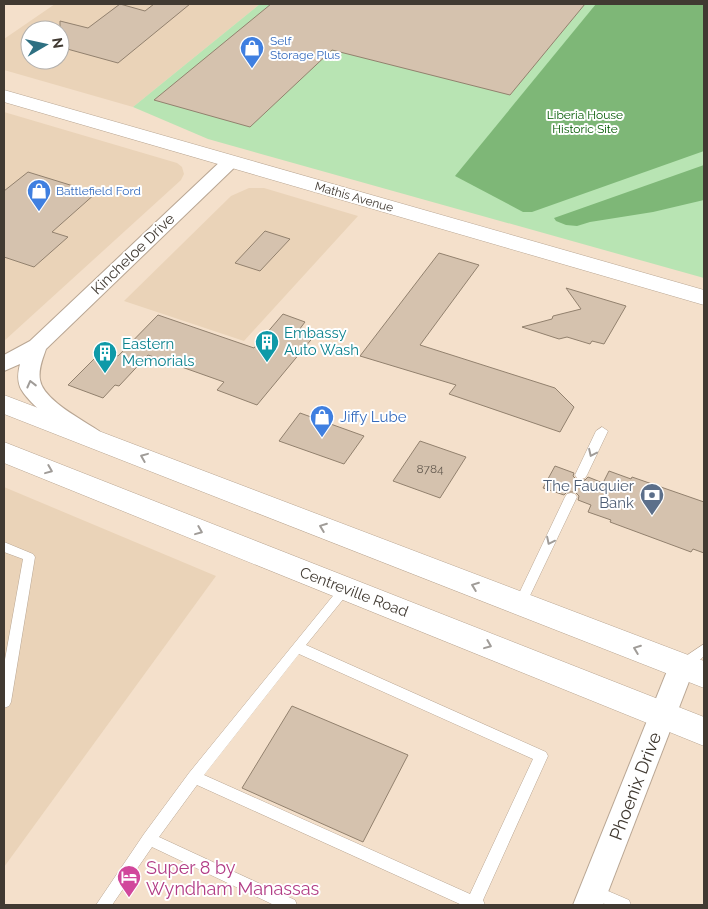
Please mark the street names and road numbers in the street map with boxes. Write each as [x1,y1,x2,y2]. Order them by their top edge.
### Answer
street label: Mathis Avenue [313,179,395,215]
street label: Kincheloe Drive [88,210,179,298]
street label: Centreville Road [297,563,411,621]
street label: Phoenix Drive [605,729,665,843]

